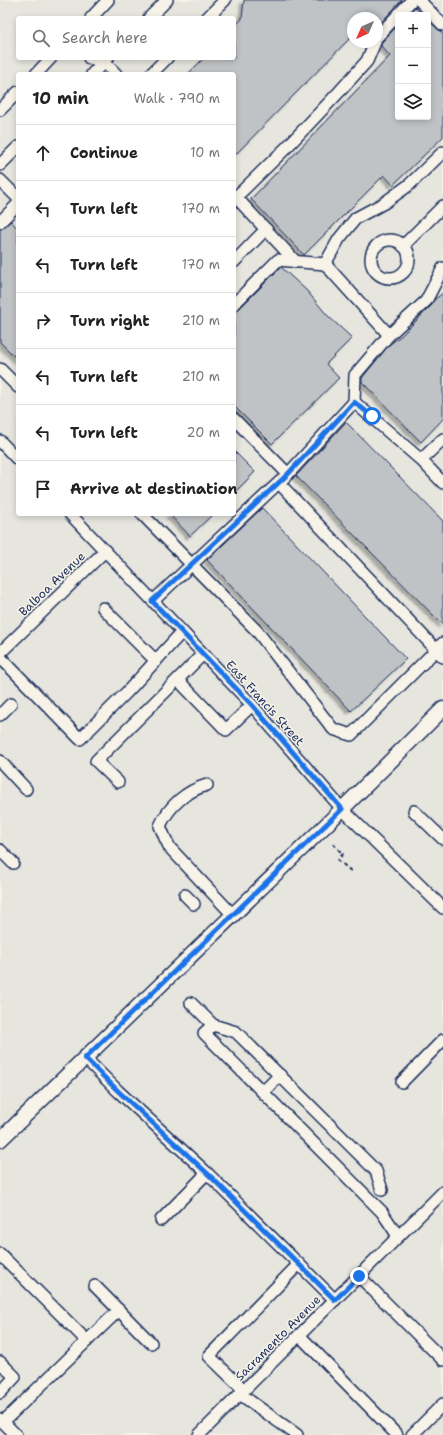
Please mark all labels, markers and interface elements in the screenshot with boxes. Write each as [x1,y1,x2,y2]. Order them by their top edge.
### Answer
north arrow [347,12,383,48]
map controls [395,12,431,120]
button: + [395,12,431,48]
search box [16,16,236,60]
icon: search [30,27,52,49]
text: Search here [62,28,148,48]
button: − [395,48,431,84]
button: layers [395,84,431,120]
text: 10 min [32,87,89,109]
text: Walk · 790 m [134,90,220,107]
icon: ahead [32,142,54,164]
text: Continue [70,143,138,163]
text: 10 m [190,144,220,161]
icon: left [32,198,54,220]
text: Turn left [70,199,138,219]
text: 170 m [182,200,220,217]
icon: left [32,254,54,276]
text: Turn left [70,255,138,275]
text: 170 m [182,256,220,273]
icon: right [32,310,54,332]
text: Turn right [70,311,150,331]
text: 210 m [182,312,220,329]
icon: left [32,366,54,388]
text: Turn left [70,367,138,387]
text: 210 m [182,368,220,385]
route start [363,407,381,425]
icon: left [32,422,54,444]
text: Turn left [70,423,138,443]
text: 20 m [187,424,220,441]
icon: arrive [32,478,54,500]
text: Arrive at destination [70,479,238,499]
street label: Balboa Avenue [15,548,89,620]
street label: East Francis Street [222,657,308,749]
route end [350,1267,368,1285]
street label: Sacramento Avenue [232,1292,324,1384]

